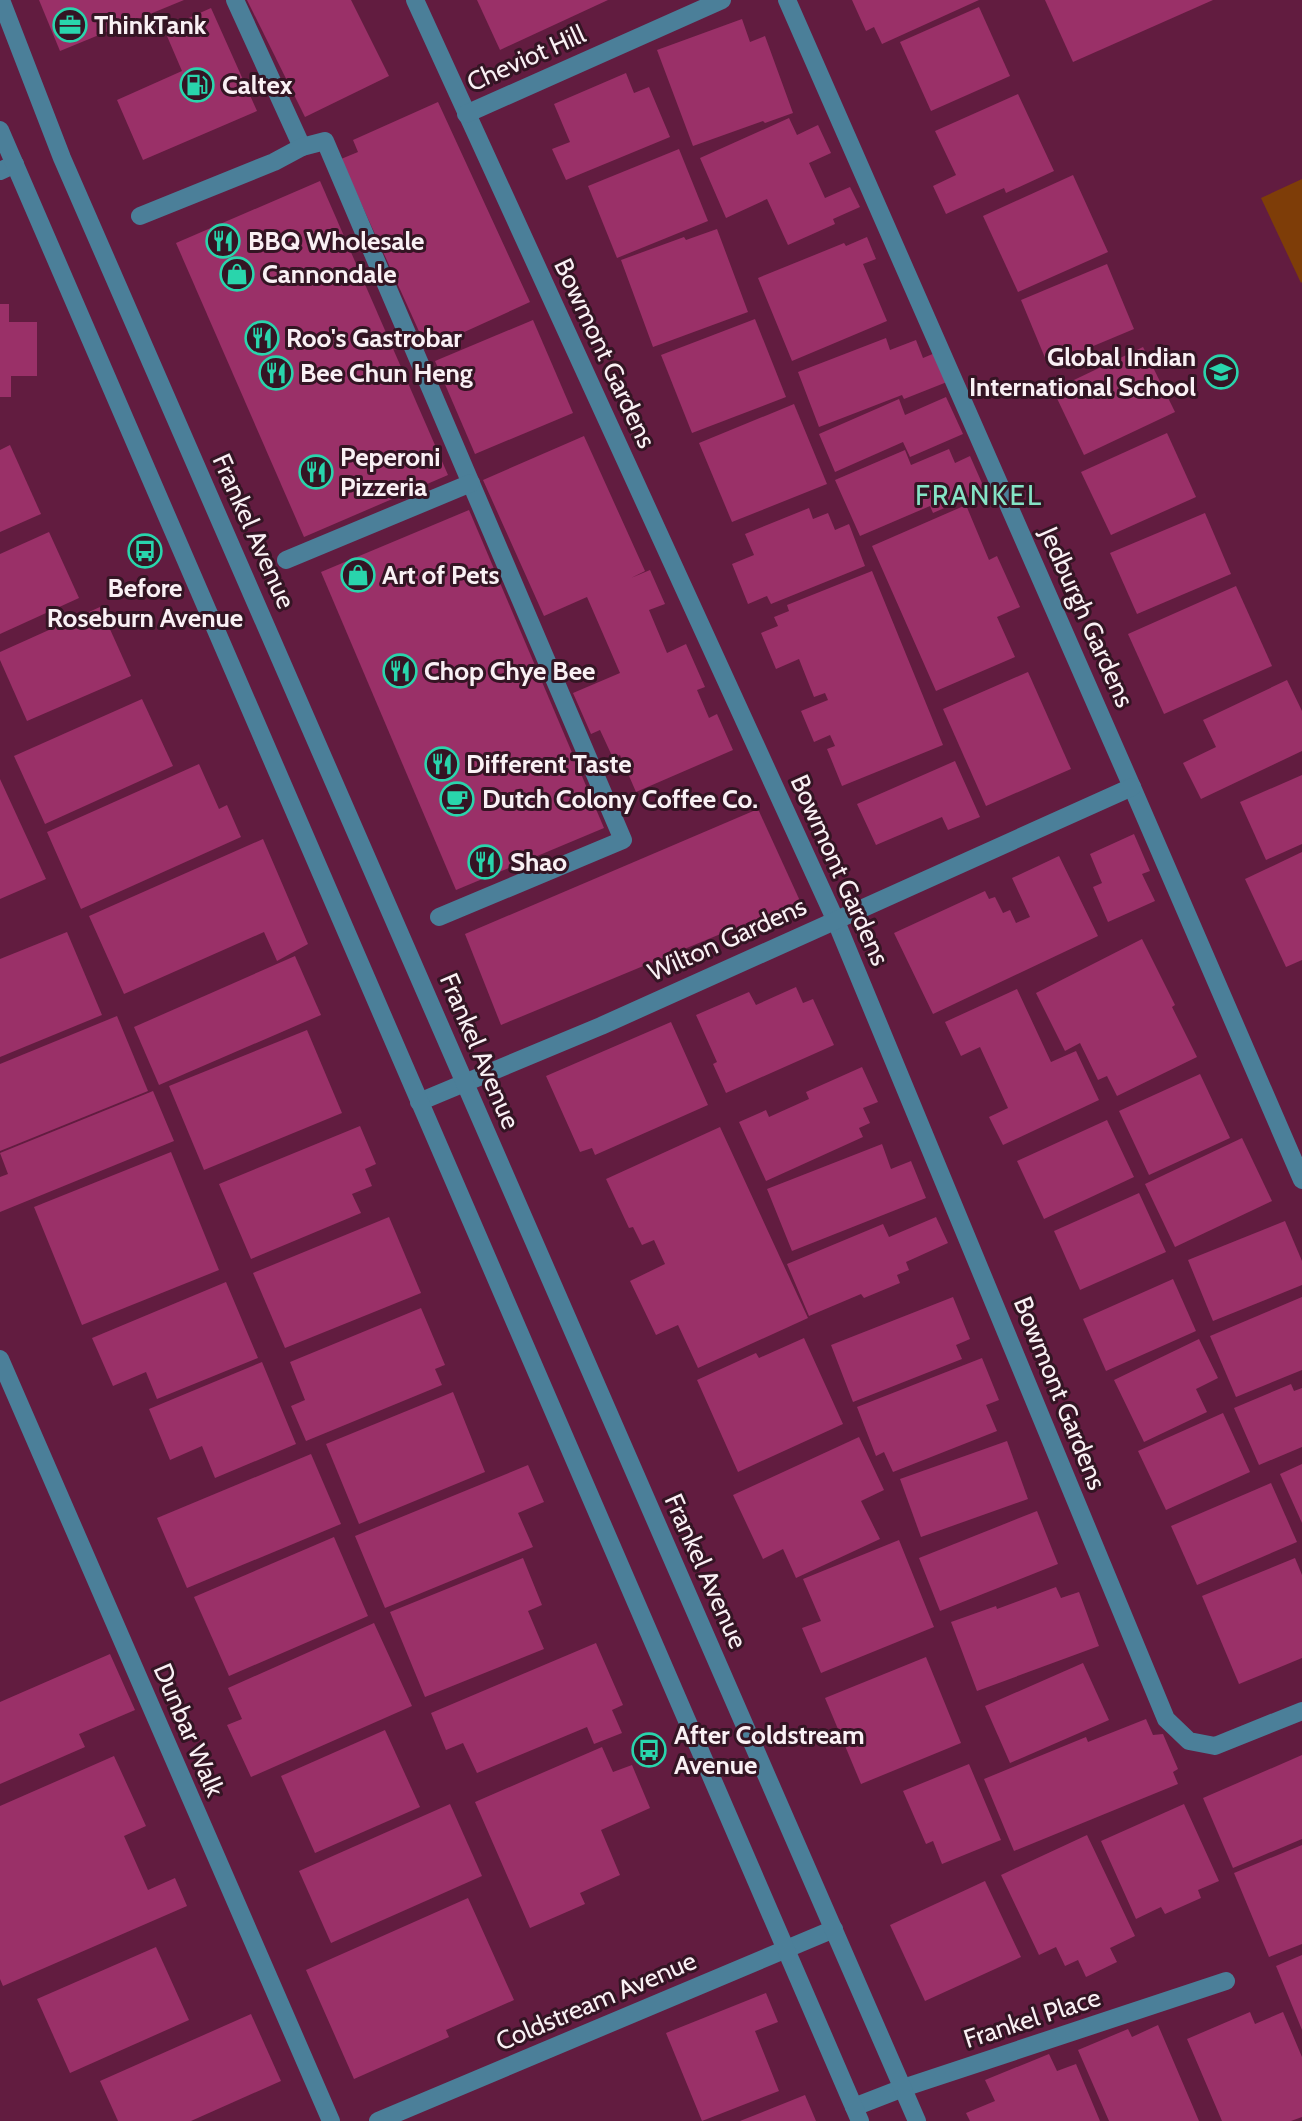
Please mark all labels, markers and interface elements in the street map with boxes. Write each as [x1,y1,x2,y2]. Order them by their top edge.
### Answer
office icon: ThinkTank [51,6,89,44]
place label: ThinkTank [94,9,207,41]
street label: Cheviot Hill [462,18,590,98]
fuel station icon: Caltex [178,66,216,104]
place label: Caltex [222,69,293,101]
restaurant icon: BBQ Wholesale [204,222,242,260]
place label: BBQ Wholesale [248,225,425,257]
street label: Bowmont Gardens [547,253,663,453]
shop icon: Cannondale [218,255,256,293]
place label: Cannondale [262,258,397,290]
restaurant icon: Roo's Gastrobar [243,319,281,357]
place label: Roo's Gastrobar [286,322,462,354]
place label: Global Indian International School [969,341,1196,403]
school or university icon: Global Indian International School [1202,353,1240,391]
restaurant icon: Bee Chun Heng [257,354,295,392]
place label: Bee Chun Heng [300,357,473,389]
place label: Peperoni Pizzeria [340,441,441,503]
street label: Frankel Avenue [206,449,302,613]
restaurant icon: Peperoni Pizzeria [297,453,335,491]
district label: FRANKEL [915,478,1043,512]
street label: Jedburgh Gardens [1033,521,1141,712]
bus stop icon: Before Roseburn Avenue [126,532,164,570]
shop icon: Art of Pets [339,556,377,594]
place label: Art of Pets [382,559,500,591]
place label: Before Roseburn Avenue [47,572,243,634]
restaurant icon: Chop Chye Bee [381,652,419,690]
place label: Chop Chye Bee [424,655,595,687]
restaurant icon: Different Taste [423,745,461,783]
place label: Different Taste [466,748,632,780]
street label: Bowmont Gardens [784,770,896,971]
cafe icon: Dutch Colony Coffee Co. [438,780,476,818]
place label: Dutch Colony Coffee Co. [482,783,758,815]
restaurant icon: Shao [466,843,504,881]
place label: Shao [510,846,567,878]
street label: Wilton Gardens [643,890,811,988]
street label: Frankel Avenue [433,968,527,1134]
street label: Bowmont Gardens [1007,1292,1113,1494]
street label: Frankel Avenue [658,1489,754,1653]
street label: Dunbar Walk [147,1659,232,1802]
place label: After Coldstream Avenue [674,1719,865,1781]
bus stop icon: After Coldstream Avenue [630,1731,668,1769]
street label: Coldstream Avenue [491,1944,701,2058]
street label: Frankel Place [959,1981,1105,2055]

